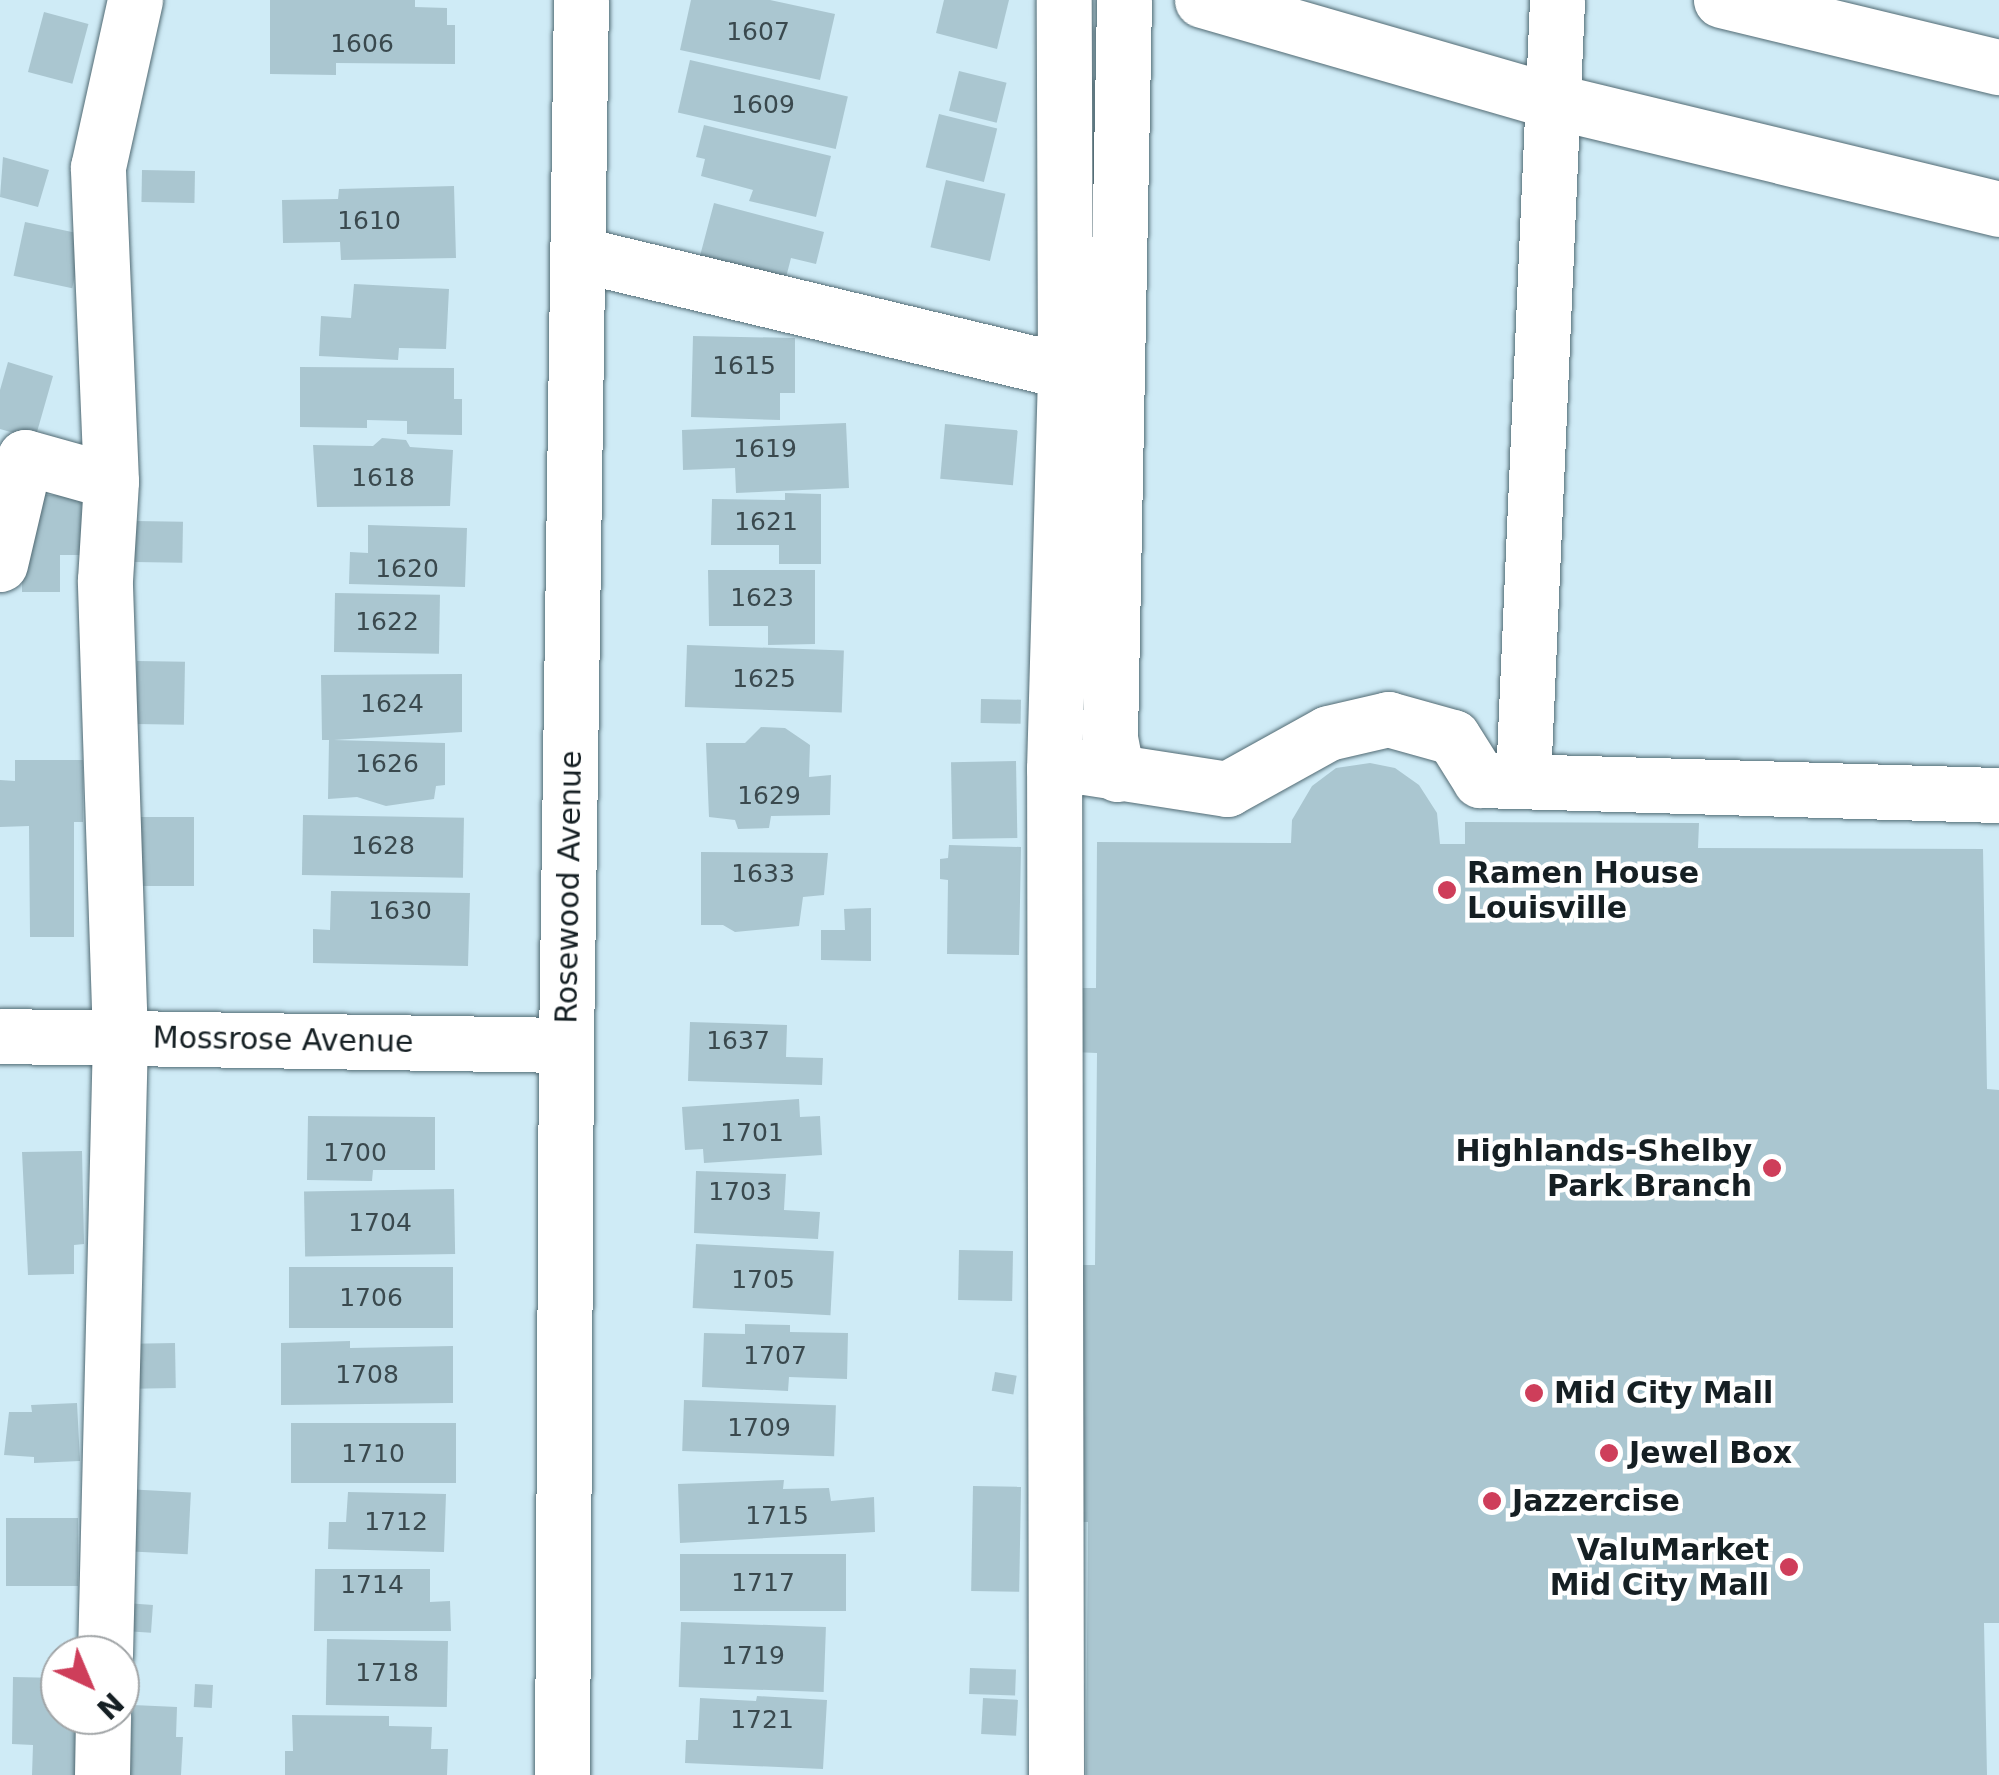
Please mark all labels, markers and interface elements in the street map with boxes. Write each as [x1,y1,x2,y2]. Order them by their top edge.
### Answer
house number: 1607 [726,17,790,47]
house number: 1606 [330,29,394,59]
house number: 1609 [731,90,795,120]
house number: 1610 [337,206,401,236]
house number: 1615 [712,351,776,381]
house number: 1619 [733,434,797,464]
house number: 1618 [351,463,415,493]
house number: 1621 [734,507,798,537]
house number: 1620 [375,554,439,584]
house number: 1623 [730,583,794,613]
house number: 1622 [355,607,419,637]
house number: 1625 [732,664,796,694]
house number: 1624 [360,689,424,719]
house number: 1626 [355,749,419,779]
street label: Rosewood Avenue [549,750,589,1024]
house number: 1629 [737,781,801,811]
house number: 1628 [351,831,415,861]
place label: Ramen House Louisville [1467,855,1699,926]
house number: 1633 [731,859,795,889]
marker: Ramen House Louisville [1436,879,1458,901]
house number: 1630 [368,896,432,926]
street label: Mossrose Avenue [152,1020,414,1060]
house number: 1637 [706,1026,770,1056]
house number: 1701 [720,1118,784,1148]
place label: Highlands-Shelby Park Branch [1455,1133,1752,1204]
house number: 1700 [323,1138,387,1168]
marker: Highlands-Shelby Park Branch [1761,1157,1783,1179]
house number: 1703 [708,1177,772,1207]
house number: 1704 [348,1208,412,1238]
house number: 1705 [731,1265,795,1295]
house number: 1706 [339,1283,403,1313]
house number: 1707 [743,1341,807,1371]
house number: 1708 [335,1360,399,1390]
place label: Mid City Mall [1554,1375,1773,1411]
marker: Mid City Mall [1523,1382,1545,1404]
house number: 1709 [727,1413,791,1443]
place label: Jewel Box [1629,1435,1792,1471]
house number: 1710 [341,1439,405,1469]
marker: Jewel Box [1598,1442,1620,1464]
place label: Jazzercise [1512,1483,1680,1519]
marker: Jazzercise [1481,1490,1503,1512]
house number: 1715 [745,1501,809,1531]
house number: 1712 [364,1507,428,1537]
place label: ValuMarket Mid City Mall [1550,1532,1769,1602]
marker: ValuMarket Mid City Mall [1778,1556,1800,1578]
house number: 1717 [731,1568,795,1598]
house number: 1714 [340,1570,404,1600]
north arrow [40,1635,140,1735]
house number: 1719 [721,1641,785,1671]
house number: 1718 [355,1658,419,1688]
text: N [90,1685,130,1726]
house number: 1721 [730,1705,794,1735]

